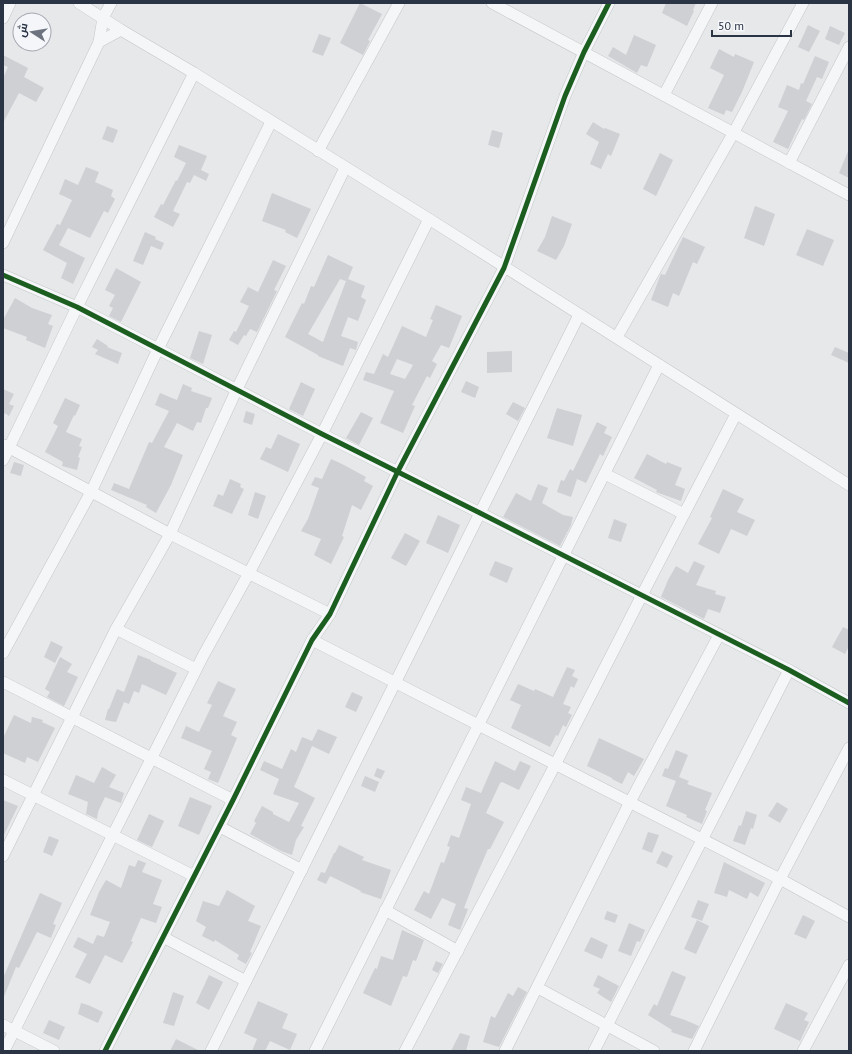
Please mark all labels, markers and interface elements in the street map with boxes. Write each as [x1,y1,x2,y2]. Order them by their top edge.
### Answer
north arrow [12,12,52,52]
scale bar [712,12,791,38]
text: 50 m [718,18,744,33]
text: ش [14,22,31,38]

